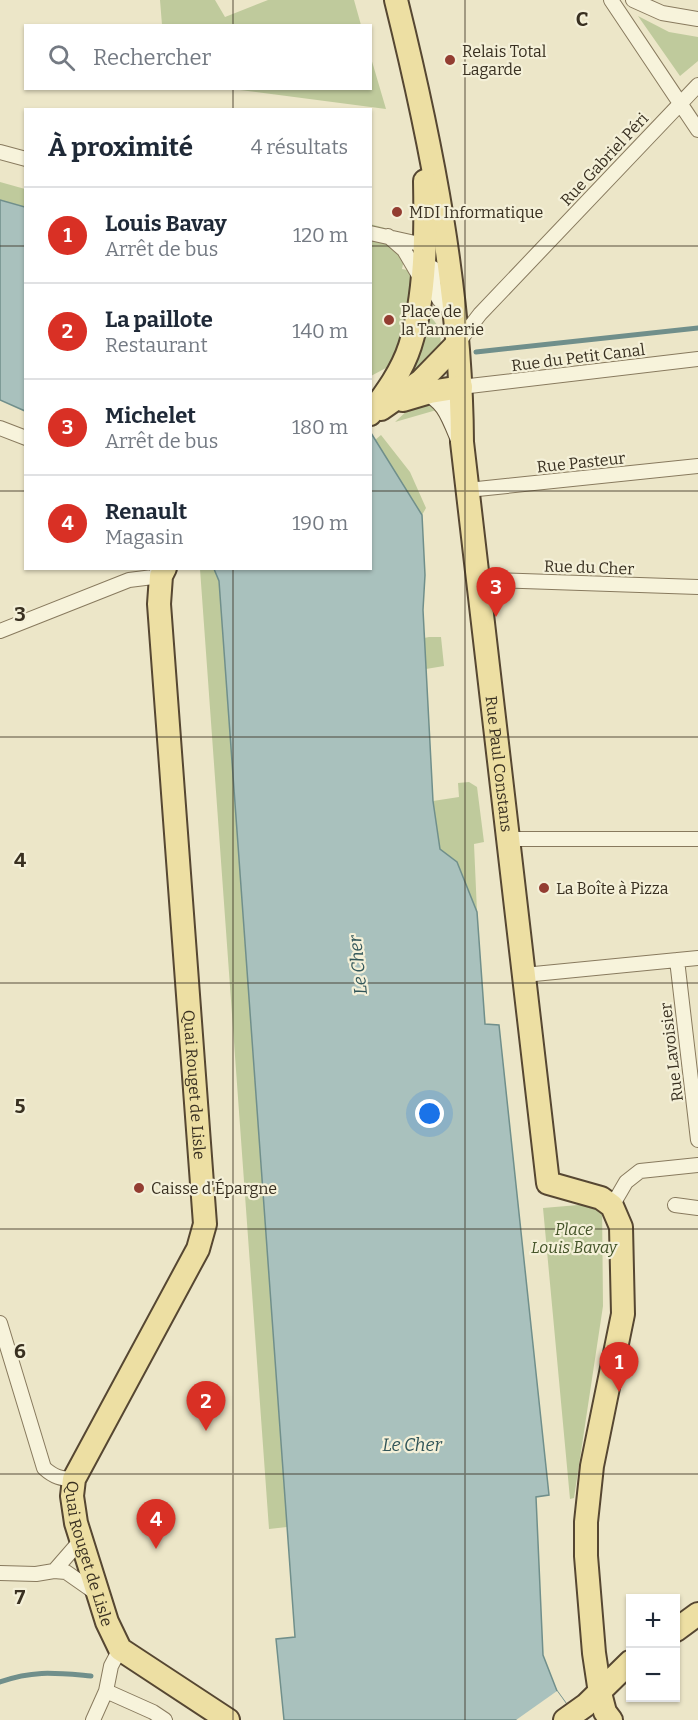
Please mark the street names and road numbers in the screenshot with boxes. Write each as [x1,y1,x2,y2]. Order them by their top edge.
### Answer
street label: Rue Gabriel Péri [557,109,652,210]
street label: Rue du Petit Canal [510,340,646,375]
street label: Rue Pasteur [536,448,626,477]
street label: Rue du Cher [543,556,634,579]
street label: Rue Paul Constans [482,695,516,833]
street label: Rue Lavoisier [656,1001,687,1102]
street label: Quai Rouget de Lisle [179,1009,209,1160]
street label: Quai Rouget de Lisle [62,1480,117,1629]

